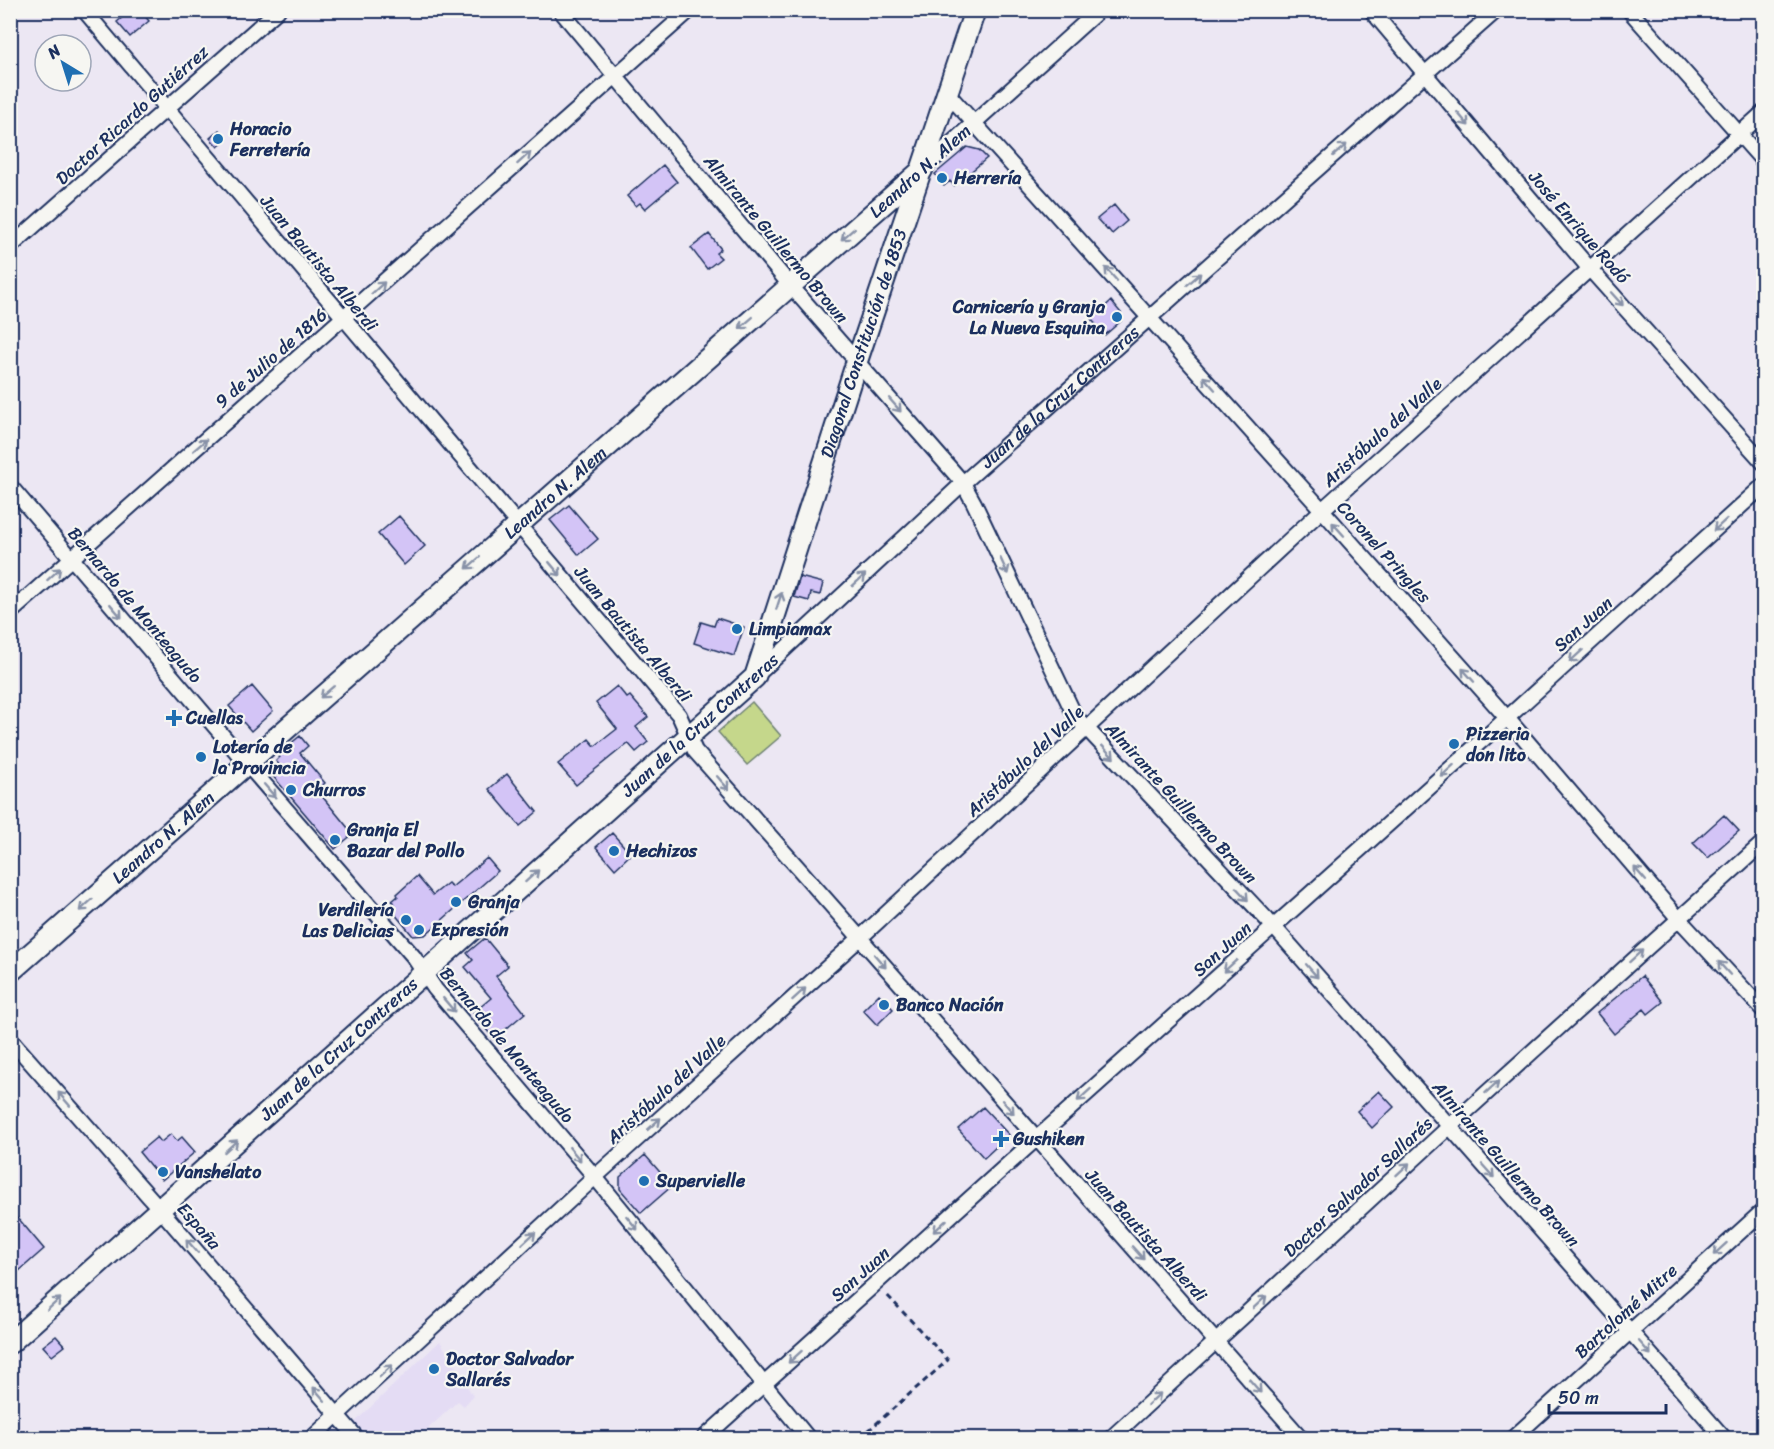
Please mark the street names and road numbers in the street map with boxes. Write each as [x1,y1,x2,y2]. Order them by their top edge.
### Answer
street label: Doctor Ricardo Gutiérrez [48,37,217,193]
street label: Leandro N. Alem [861,116,979,226]
street label: Almirante Guillermo Brown [695,146,857,331]
street label: José Enrique Rodó [1520,162,1638,292]
street label: Juan Bautista Alberdi [251,186,387,340]
street label: Diagonal Constitución de 1853 [811,225,916,462]
street label: 9 de Julio de 1816 [207,300,335,416]
street label: Juan de la Cruz Contreras [972,317,1148,477]
street label: Aristóbulo del Valle [1314,369,1450,496]
street label: Leandro N. Alem [496,438,615,547]
street label: Coronel Pringles [1329,493,1440,611]
street label: Bernardo de Monteagudo [59,519,211,691]
street label: Juan Bautista Alberdi [565,557,701,711]
street label: San Juan [1546,588,1621,660]
street label: Juan de la Cruz Contreras [613,644,787,806]
street label: Aristóbulo del Valle [957,697,1092,826]
street label: Almirante Guillermo Brown [1096,713,1265,892]
street label: Leandro N. Alem [104,782,223,892]
street label: San Juan [1185,913,1260,985]
street label: Bernardo de Monteagudo [431,959,583,1131]
street label: Juan de la Cruz Contreras [251,969,426,1130]
street label: Aristóbulo del Valle [598,1026,734,1153]
street label: Almirante Guillermo Brown [1423,1072,1588,1255]
street label: Doctor Salvador Sallarés [1275,1108,1441,1266]
street label: Juan Bautista Alberdi [1076,1160,1216,1310]
street label: España [169,1195,230,1258]
street label: San Juan [823,1238,898,1310]
street label: Bartolomé Mitre [1567,1255,1685,1367]

